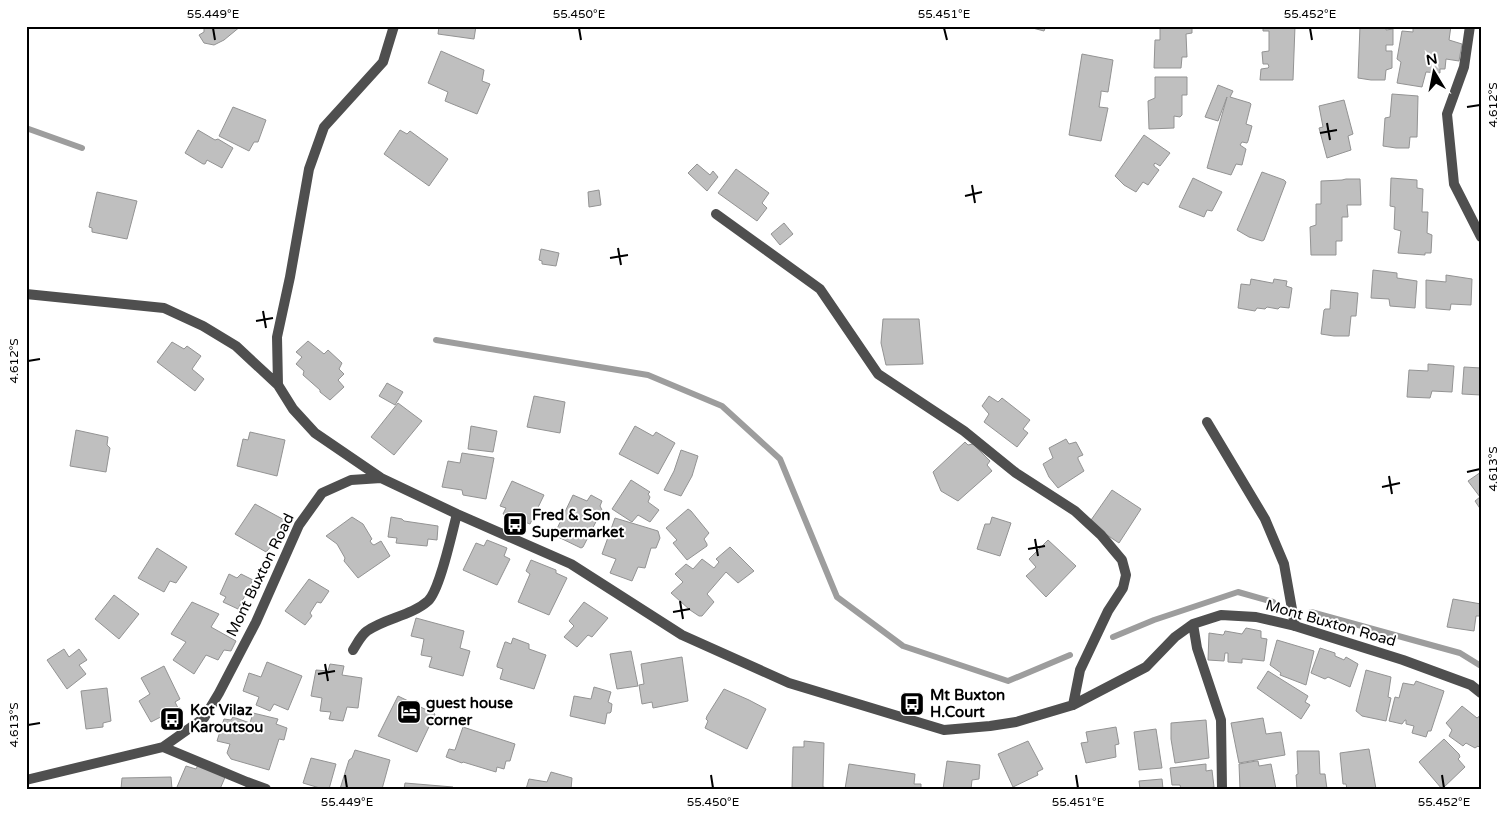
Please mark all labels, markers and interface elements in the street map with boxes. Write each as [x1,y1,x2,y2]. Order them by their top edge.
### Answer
text: 55.449°E [187,7,240,21]
text: 55.450°E [553,7,606,21]
text: 55.451°E [918,7,971,21]
text: 55.452°E [1284,7,1337,21]
north arrow [1410,48,1460,98]
text: N [1425,50,1439,69]
text: 4.612°S [1486,82,1500,128]
text: 4.612°S [7,338,21,384]
text: 4.613°S [1486,446,1500,492]
place label: Fred & Son Supermarket [532,506,624,542]
street label: Mont Buxton Road [222,510,298,640]
bus stop icon: Fred & Son Supermarket [502,511,528,537]
street label: Mont Buxton Road [1264,596,1398,650]
place label: Mt Buxton H.Court [930,686,1005,721]
bus stop icon: Mt Buxton H.Court [899,691,925,717]
place label: guest house corner [426,694,513,729]
hotel icon: guest house corner [396,699,422,725]
place label: Kot Vilaz Karoutsou [190,701,263,736]
text: 4.613°S [7,702,21,748]
bus stop icon: Kot Vilaz Karoutsou [159,706,185,732]
text: 55.449°E [321,795,374,809]
text: 55.450°E [687,795,740,809]
text: 55.451°E [1052,795,1105,809]
text: 55.452°E [1418,795,1471,809]

